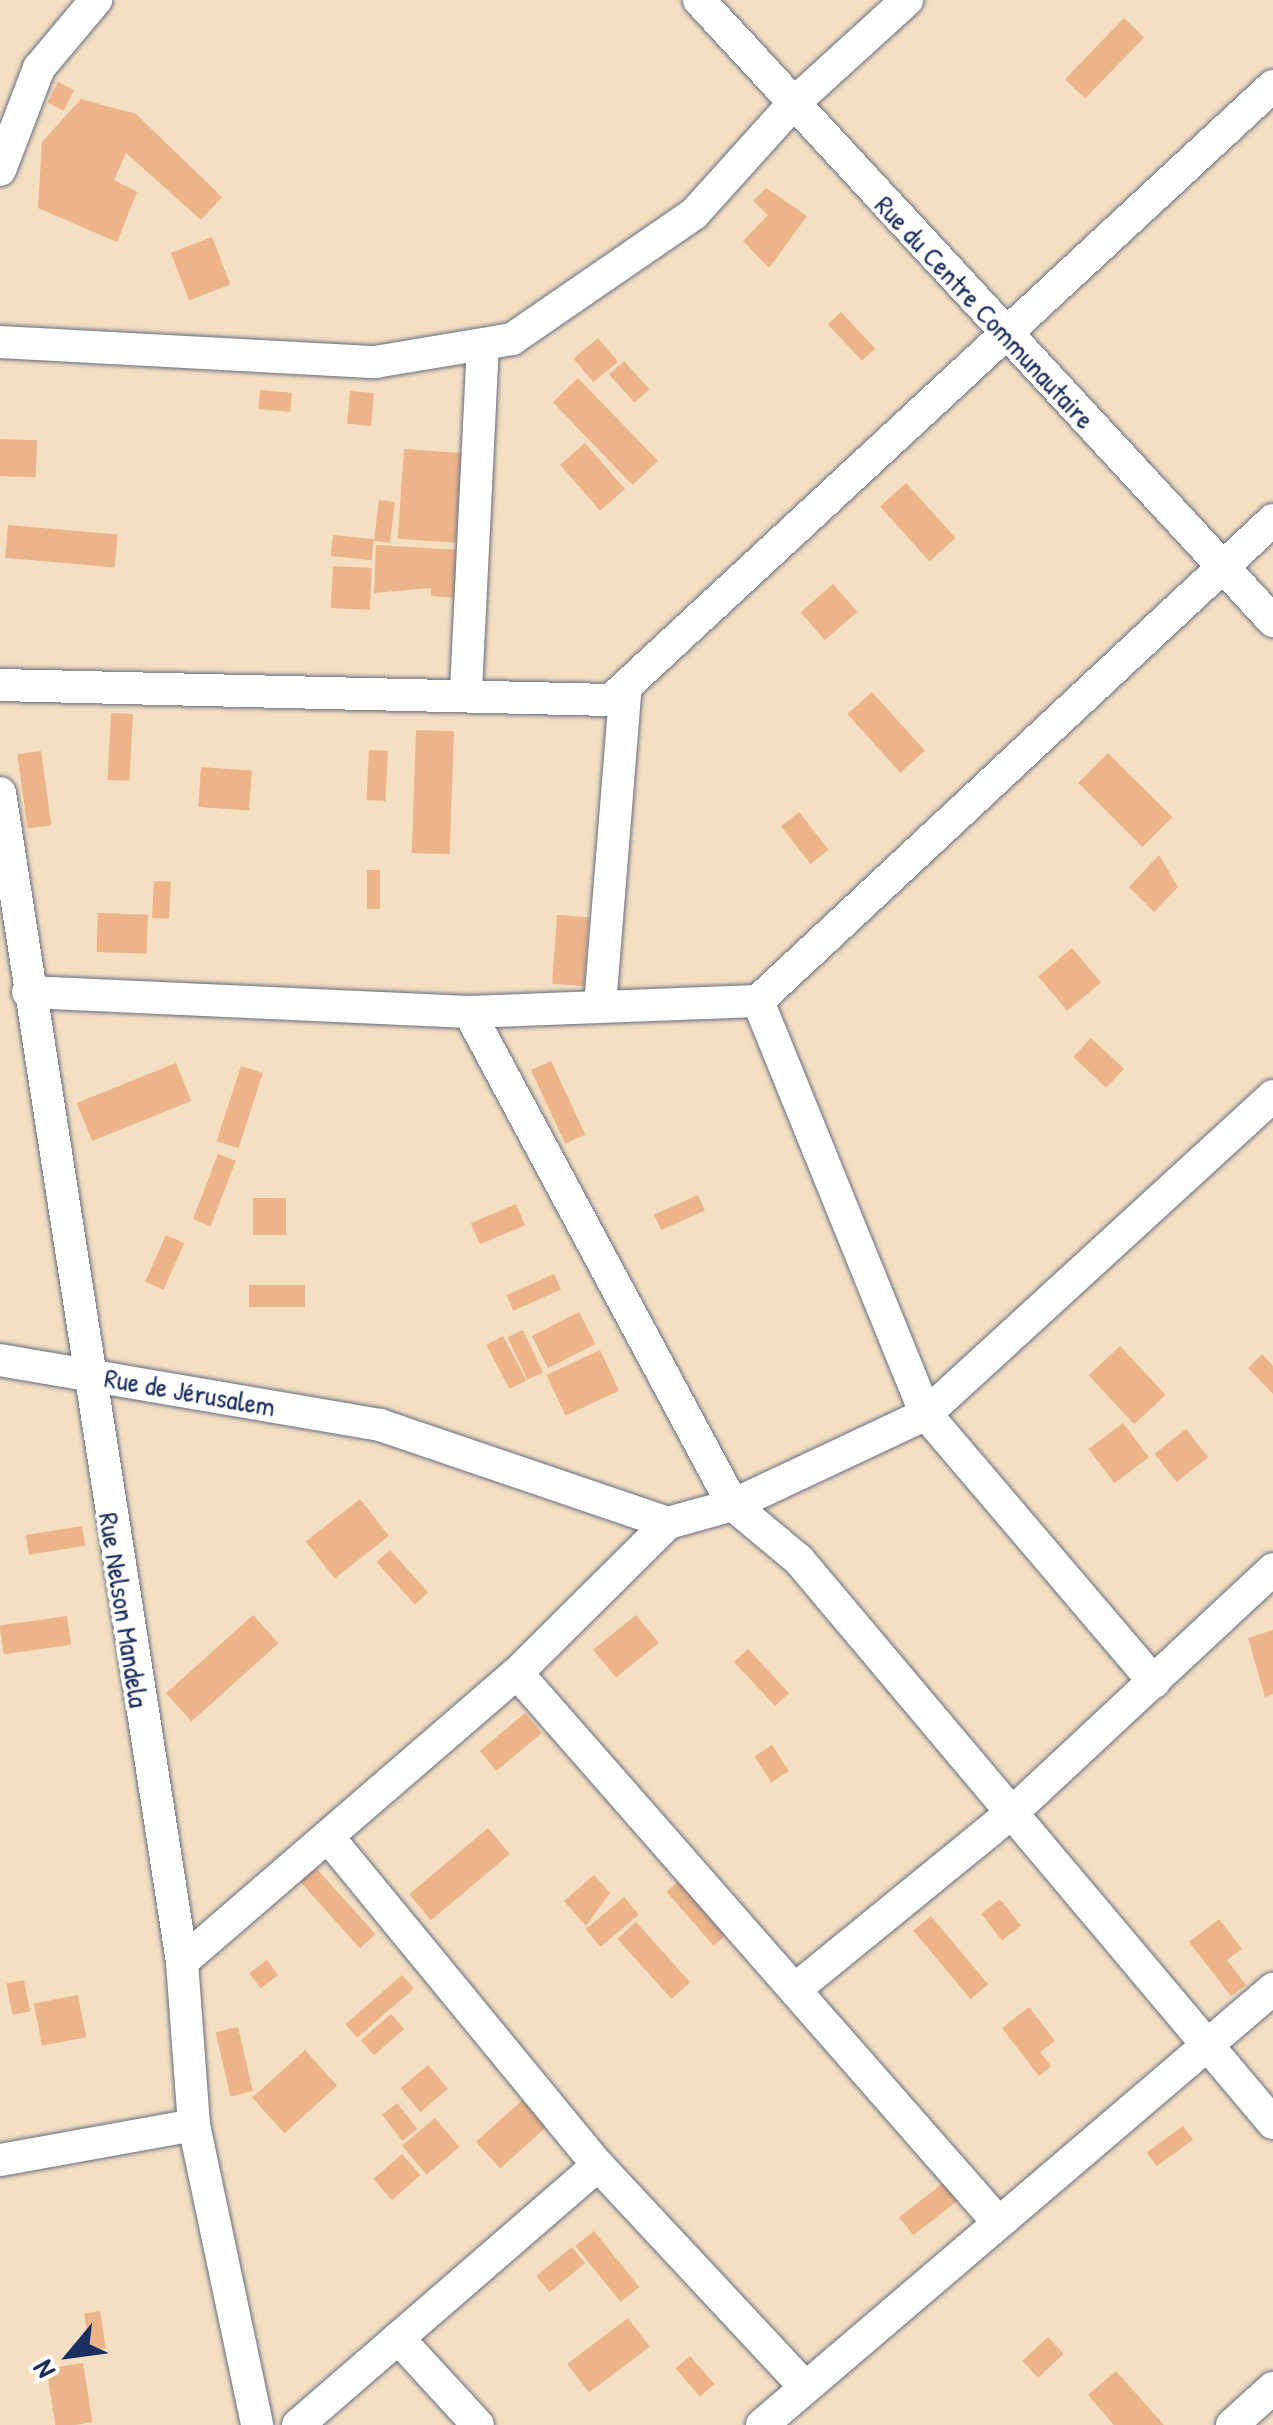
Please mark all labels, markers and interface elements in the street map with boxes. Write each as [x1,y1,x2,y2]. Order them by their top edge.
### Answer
street label: Rue du Centre Communautaire [868,188,1102,436]
street label: Rue de Jérusalem [102,1360,278,1424]
street label: Rue Nelson Mandela [92,1510,156,1710]
north arrow [20,2305,120,2405]
text: N [24,2354,64,2385]

